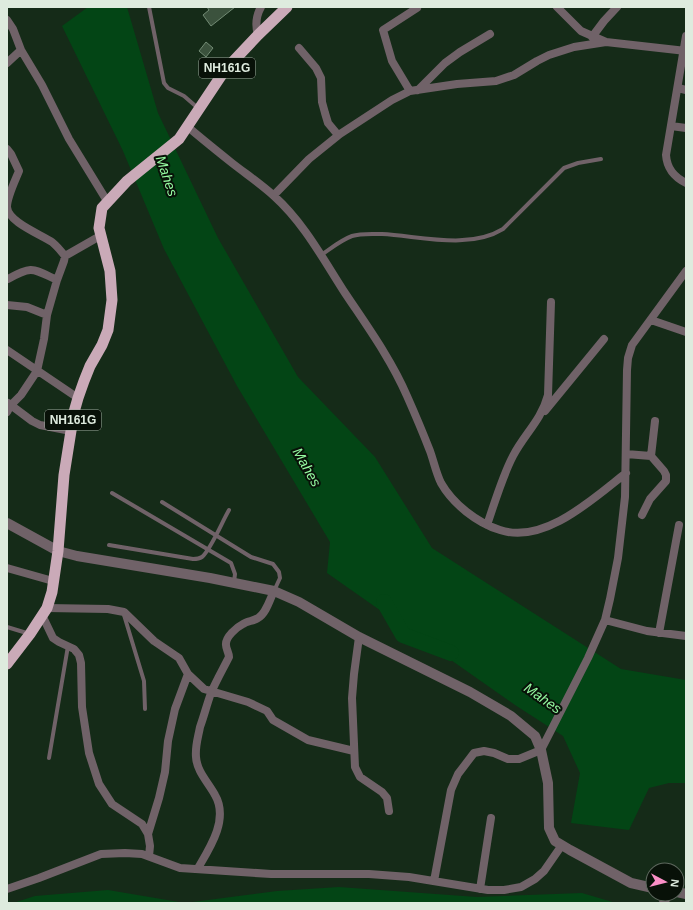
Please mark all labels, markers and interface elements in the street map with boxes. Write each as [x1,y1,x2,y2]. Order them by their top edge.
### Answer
road number: NH161G [199,58,255,78]
water label: Mahes [153,154,181,198]
road number: NH161G [45,410,101,430]
water label: Mahes [290,445,324,489]
water label: Mahes [521,679,565,717]
north arrow [645,862,685,902]
text: N [668,879,681,888]

